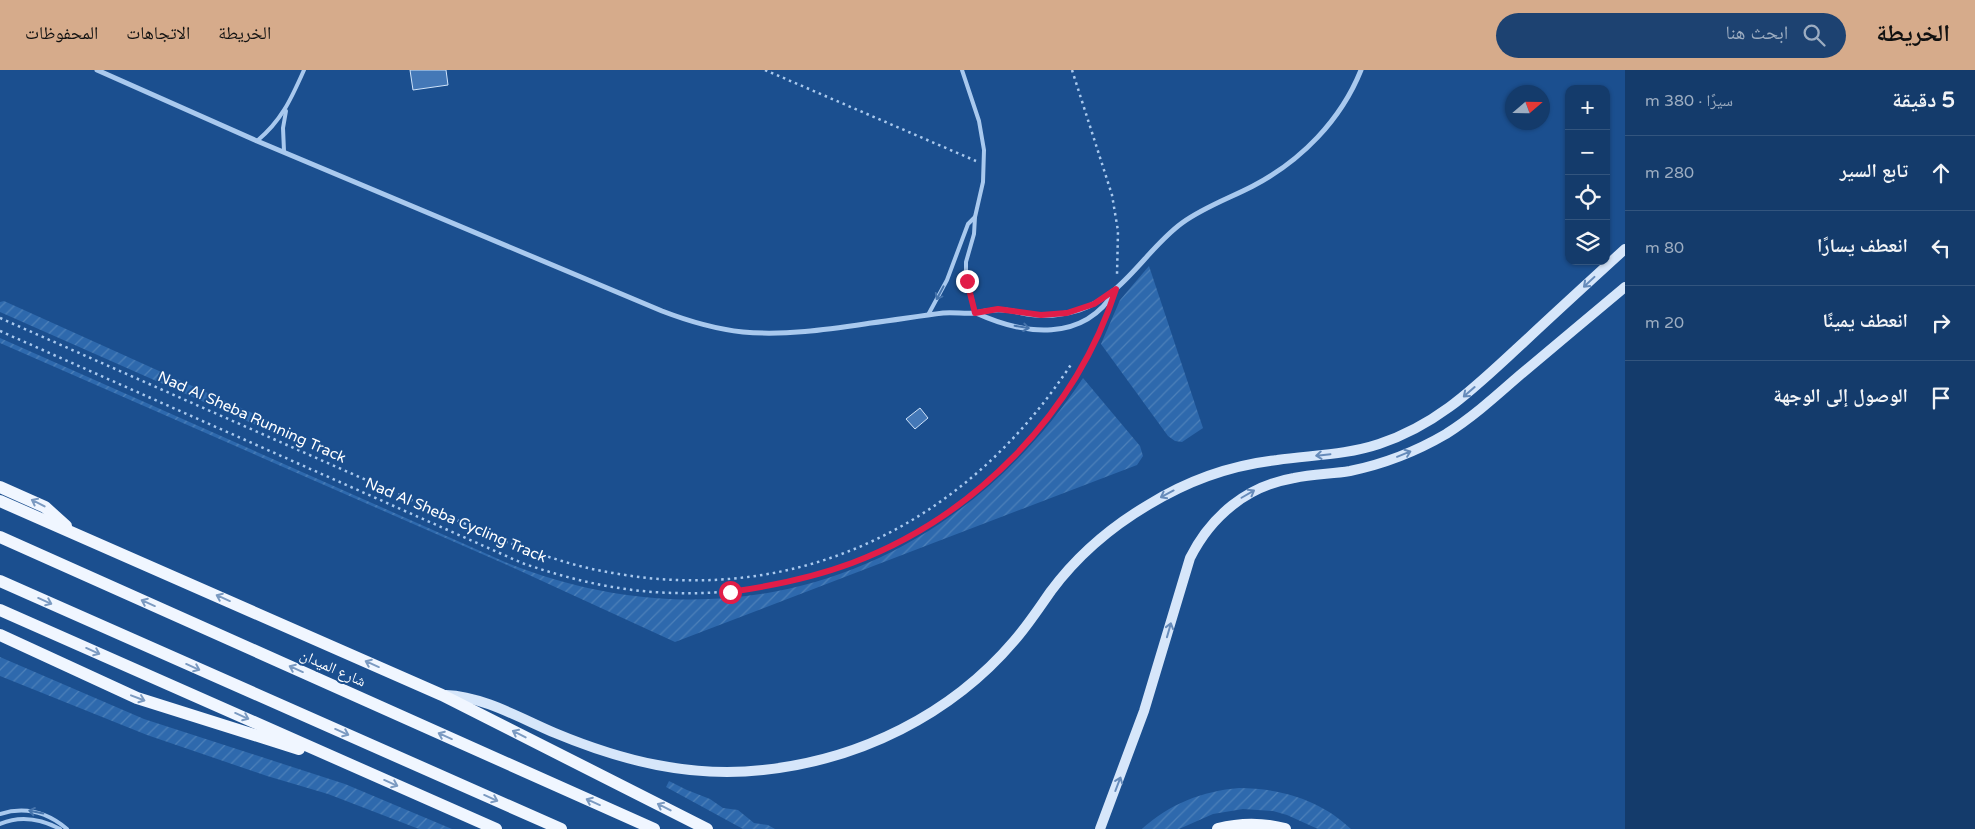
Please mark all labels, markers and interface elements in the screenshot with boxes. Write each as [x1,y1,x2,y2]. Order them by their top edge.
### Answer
search box [1496,13,1846,58]
text: الخريطة [1876,19,1950,48]
icon: search [1800,21,1828,49]
text: المحفوظات [25,22,98,44]
text: الاتجاهات [126,22,190,44]
text: الخريطة [218,22,271,44]
text: ابحث هنا [1725,22,1788,44]
north arrow [1505,85,1550,130]
map controls [1565,85,1610,265]
button: + [1565,85,1610,130]
text: 5 دقيقة [1892,88,1955,113]
text: سيرًا · 380 m [1645,91,1733,111]
button: − [1565,130,1610,175]
icon: ahead [1927,159,1955,187]
text: تابع السير [1840,160,1908,182]
text: 280 m [1645,163,1694,183]
button: locate [1565,175,1610,220]
button: layers [1565,220,1610,265]
icon: left [1927,234,1955,262]
text: انعطف يسارًا [1817,235,1908,257]
text: 80 m [1645,238,1684,258]
route end [956,270,979,293]
one-way arrow [1582,276,1595,288]
one-way arrow [935,285,945,299]
icon: right [1927,309,1955,337]
text: انعطف يمينًا [1822,310,1908,332]
text: 20 m [1645,313,1684,333]
one-way arrow [1013,322,1029,332]
street label: Nad Al Sheba Running Track [155,367,349,467]
icon: arrive [1927,384,1955,412]
text: الوصول إلى الوجهة [1773,385,1908,407]
one-way arrow [1463,386,1476,398]
one-way arrow [1396,449,1412,458]
one-way arrow [1315,451,1331,460]
street label: Nad Al Sheba Cycling Track [363,474,549,566]
one-way arrow [1159,489,1174,499]
one-way arrow [1241,489,1255,499]
one-way arrow [31,498,45,508]
route start [719,581,742,604]
one-way arrow [216,593,231,603]
one-way arrow [37,597,52,606]
one-way arrow [141,597,156,607]
one-way arrow [1165,622,1175,638]
street label: شارع الميدان [297,645,369,691]
one-way arrow [85,646,100,656]
one-way arrow [365,659,380,669]
one-way arrow [185,662,200,672]
one-way arrow [289,664,304,674]
one-way arrow [130,694,145,703]
one-way arrow [234,712,249,722]
one-way arrow [334,727,349,737]
one-way arrow [511,729,526,739]
one-way arrow [438,730,453,740]
one-way arrow [1114,777,1123,792]
one-way arrow [383,778,398,788]
one-way arrow [483,793,498,803]
one-way arrow [586,797,601,806]
one-way arrow [656,802,671,812]
one-way arrow [28,807,44,817]

